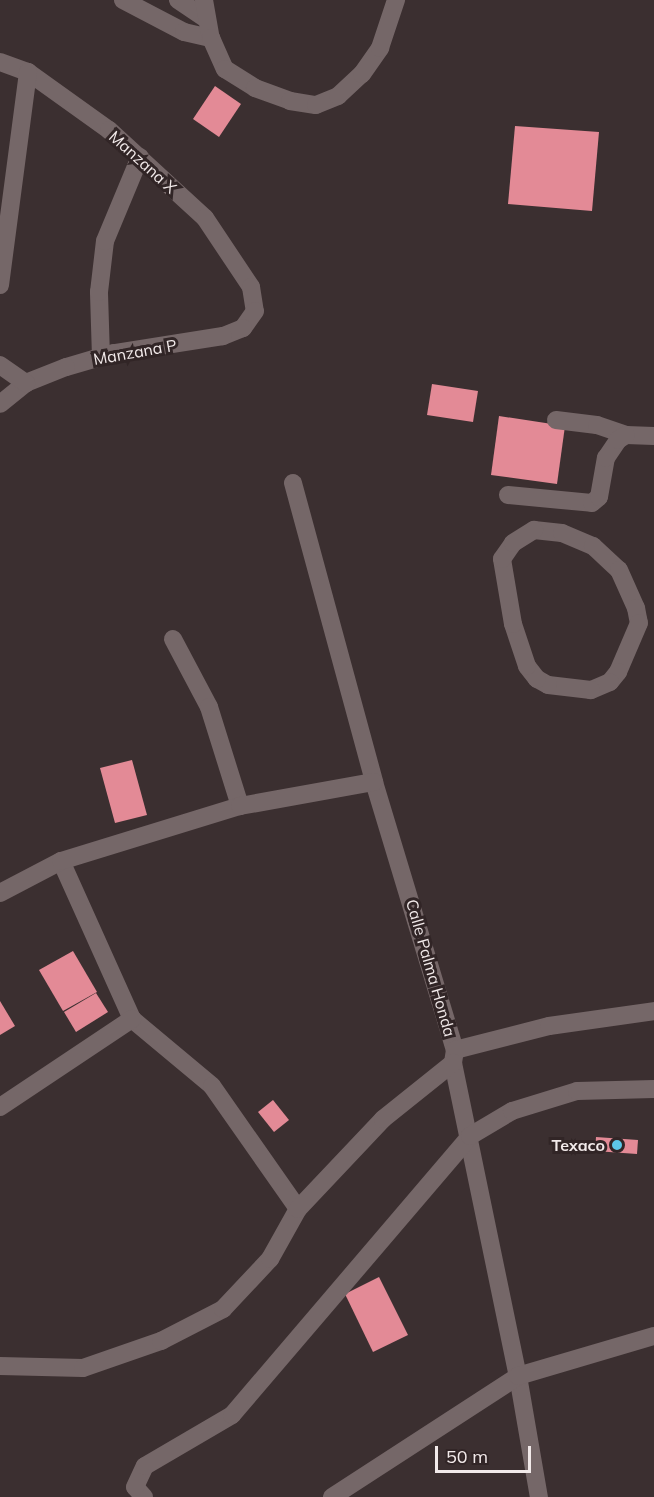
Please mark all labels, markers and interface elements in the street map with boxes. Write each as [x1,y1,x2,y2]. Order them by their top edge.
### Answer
street label: Manzana X [105,127,181,197]
street label: Manzana P [92,335,178,369]
street label: Calle Palma Honda [402,897,460,1039]
place label: Texaco [552,1135,605,1155]
marker: Texaco [610,1138,624,1152]
scale bar [438,1434,534,1472]
text: 50 m [446,1445,488,1468]

